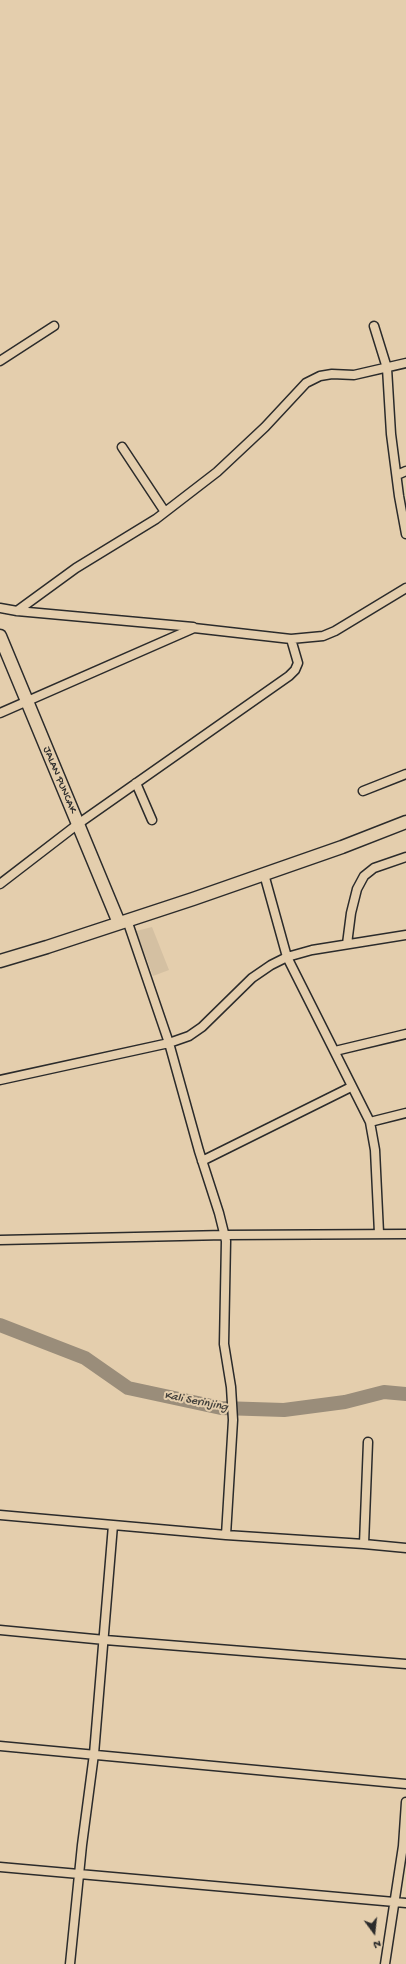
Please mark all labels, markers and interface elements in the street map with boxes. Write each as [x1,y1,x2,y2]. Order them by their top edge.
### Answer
street label: JALAN PUNCAK [39,745,79,815]
water label: Kali Serinjing [163,1389,229,1415]
north arrow [354,1912,394,1952]
text: N [372,1937,382,1950]

